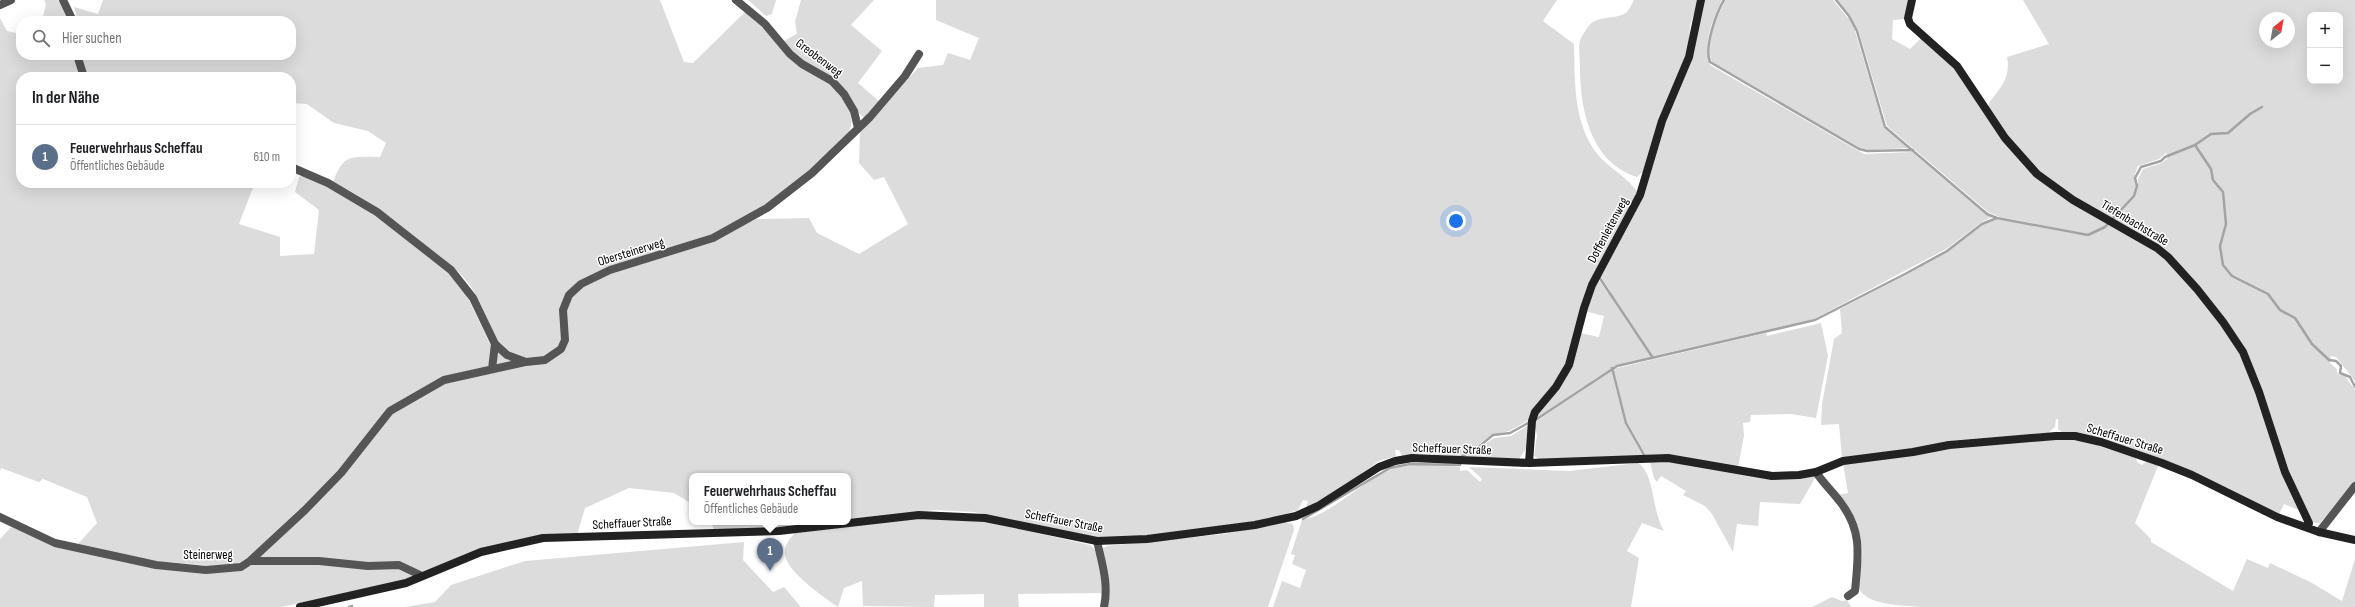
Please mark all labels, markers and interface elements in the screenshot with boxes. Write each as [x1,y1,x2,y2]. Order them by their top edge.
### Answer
north arrow [2259,12,2295,48]
map controls [2307,12,2343,84]
button: + [2307,12,2343,48]
search box [16,16,296,60]
icon: search [30,27,52,49]
text: Hier suchen [62,29,122,48]
street label: Greobenweg [792,35,846,81]
button: − [2307,48,2343,84]
text: In der Nähe [32,88,99,108]
text: Feuerwehrhaus Scheffau [70,139,203,158]
text: 1 [42,149,48,165]
text: 610 m [254,149,280,165]
text: Öffentliches Gebäude [70,158,164,174]
street label: Doffenleitenweg [1584,194,1632,266]
street label: Tiefenbachstraße [2098,197,2172,249]
your location [1446,211,1466,231]
street label: Obersteinerweg [596,234,666,270]
street label: Scheffauer Straße [2085,420,2165,458]
street label: Scheffauer Straße [1412,440,1492,458]
popup [689,473,851,525]
text: Feuerwehrhaus Scheffau [704,482,836,501]
text: Öffentliches Gebäude [704,501,798,517]
street label: Scheffauer Straße [1024,506,1104,536]
street label: Scheffauer Straße [592,513,672,533]
pin: 1 [757,538,783,571]
street label: Steinerweg [183,547,233,563]

